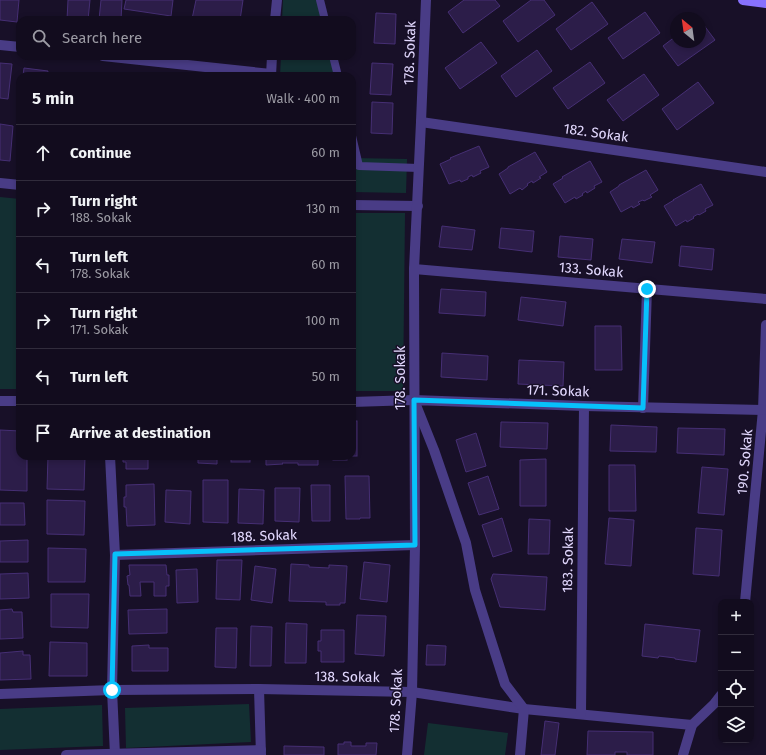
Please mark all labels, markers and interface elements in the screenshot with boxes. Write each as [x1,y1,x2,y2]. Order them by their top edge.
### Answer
north arrow [670,12,706,48]
search box [16,16,356,60]
street label: 178. Sokak [400,20,420,85]
icon: search [30,27,52,49]
text: Search here [62,29,142,47]
text: 5 min [32,88,74,109]
text: Walk · 400 m [266,91,340,106]
street label: 182. Sokak [563,120,630,146]
icon: ahead [32,142,54,164]
text: Continue [70,144,131,162]
text: 60 m [311,145,340,160]
text: Turn right [70,192,137,210]
icon: right [32,198,54,220]
text: 130 m [306,201,340,216]
text: 188. Sokak [70,210,131,225]
text: Turn left [70,248,128,266]
icon: left [32,254,54,276]
text: 60 m [311,257,340,272]
street label: 133. Sokak [558,259,625,281]
text: 178. Sokak [70,266,130,281]
route end [638,280,656,298]
text: Turn right [70,304,137,322]
icon: right [32,310,54,332]
text: 100 m [305,313,340,328]
text: 171. Sokak [70,322,128,337]
street label: 178. Sokak [392,345,409,410]
icon: left [32,366,54,388]
text: Turn left [70,368,128,386]
text: 50 m [312,369,340,384]
street label: 171. Sokak [526,381,590,401]
icon: arrive [32,422,54,444]
text: Arrive at destination [70,424,211,442]
street label: 190. Sokak [734,428,756,496]
street label: 188. Sokak [231,526,298,546]
street label: 183. Sokak [559,526,577,593]
map controls [718,599,754,743]
button: + [718,599,754,635]
button: − [718,635,754,671]
street label: 138. Sokak [314,668,381,686]
street label: 178. Sokak [386,668,406,734]
button: locate [718,671,754,707]
route start [103,681,121,699]
button: layers [718,707,754,743]

